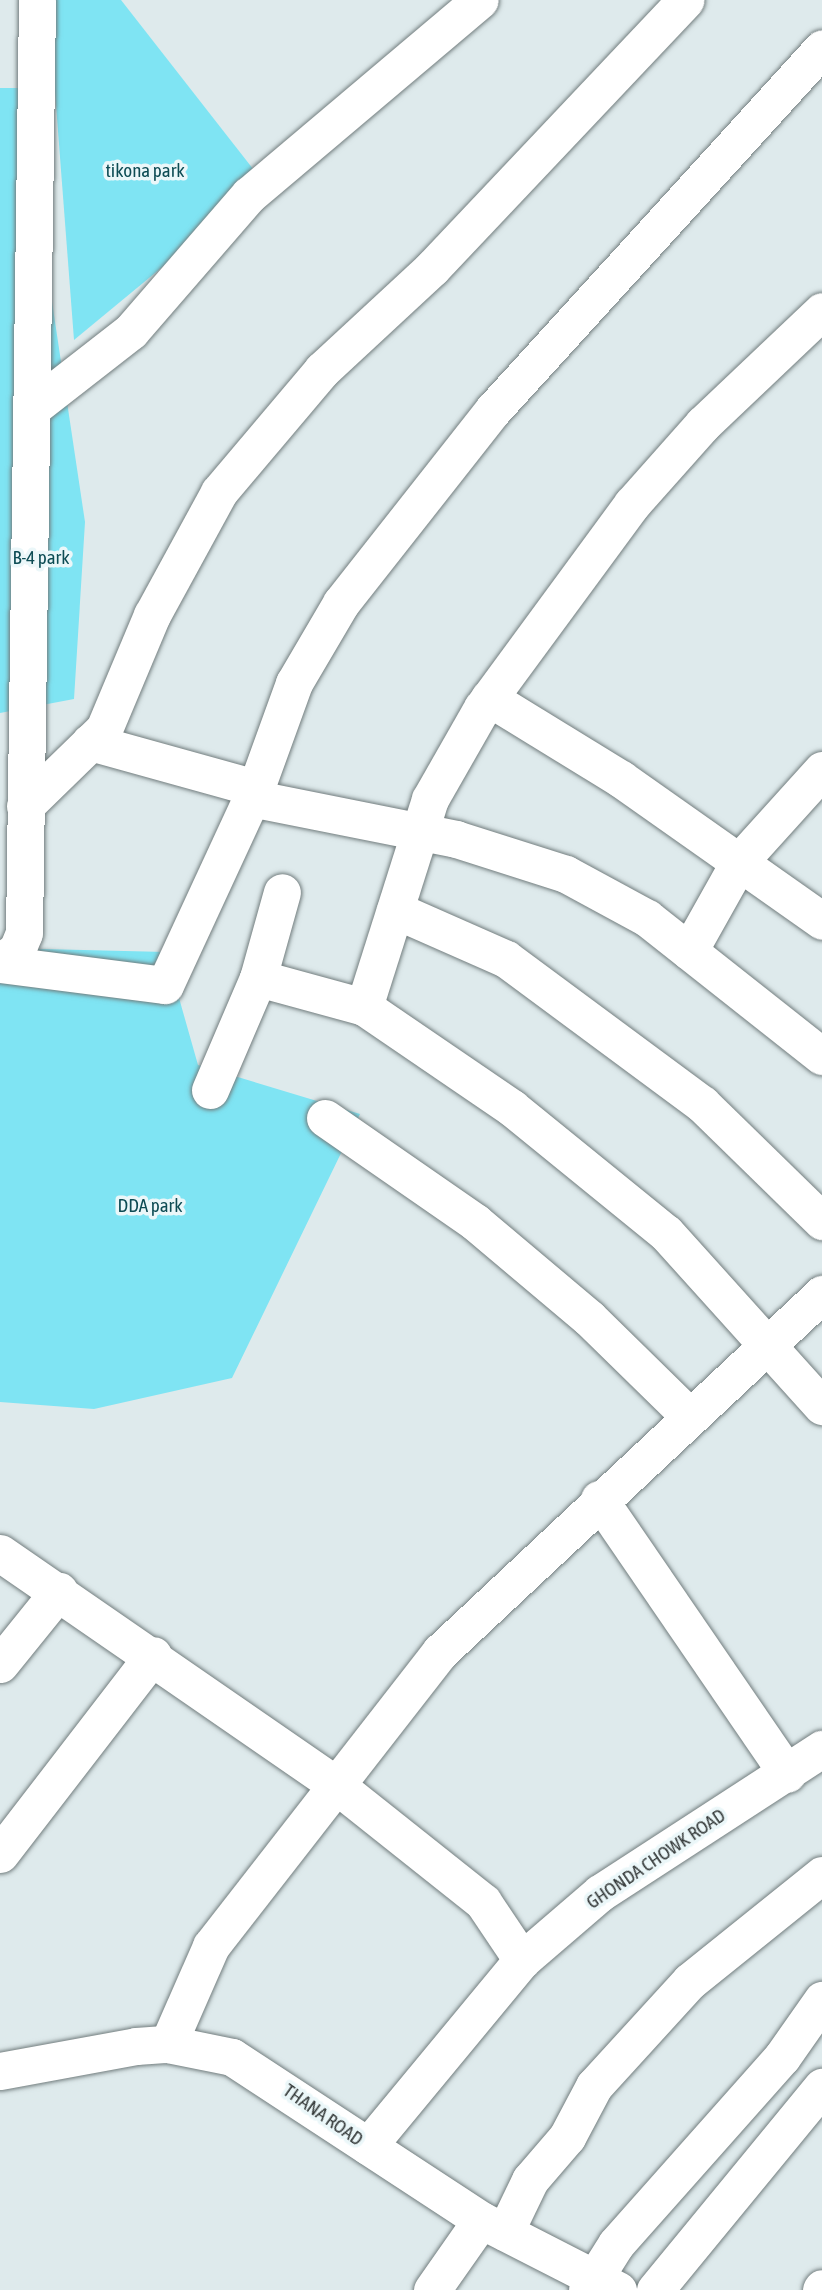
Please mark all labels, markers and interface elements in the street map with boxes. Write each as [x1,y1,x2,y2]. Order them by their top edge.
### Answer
park label: tikona park [105,160,185,182]
park label: B-4 park [12,547,70,569]
park label: DDA park [118,1195,182,1217]
street label: GHONDA CHOWK ROAD [582,1804,730,1914]
street label: THANA ROAD [279,2079,367,2151]

